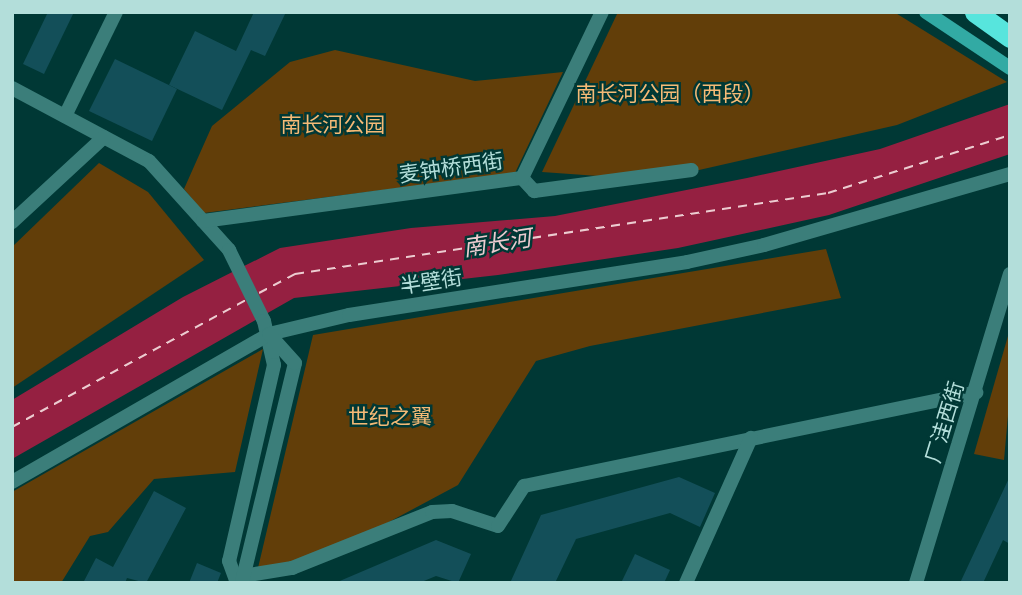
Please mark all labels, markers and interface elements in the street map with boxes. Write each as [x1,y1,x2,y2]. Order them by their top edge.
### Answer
park label: 南长河公园（西段） [576,80,764,106]
park label: 南长河公园 [281,111,385,137]
street label: 麦钟桥西街 [397,147,505,187]
water label: 南长河 [461,224,533,262]
street label: 半壁街 [398,264,464,298]
street label: 厂洼西街 [920,378,968,466]
park label: 世纪之翼 [348,403,432,429]

